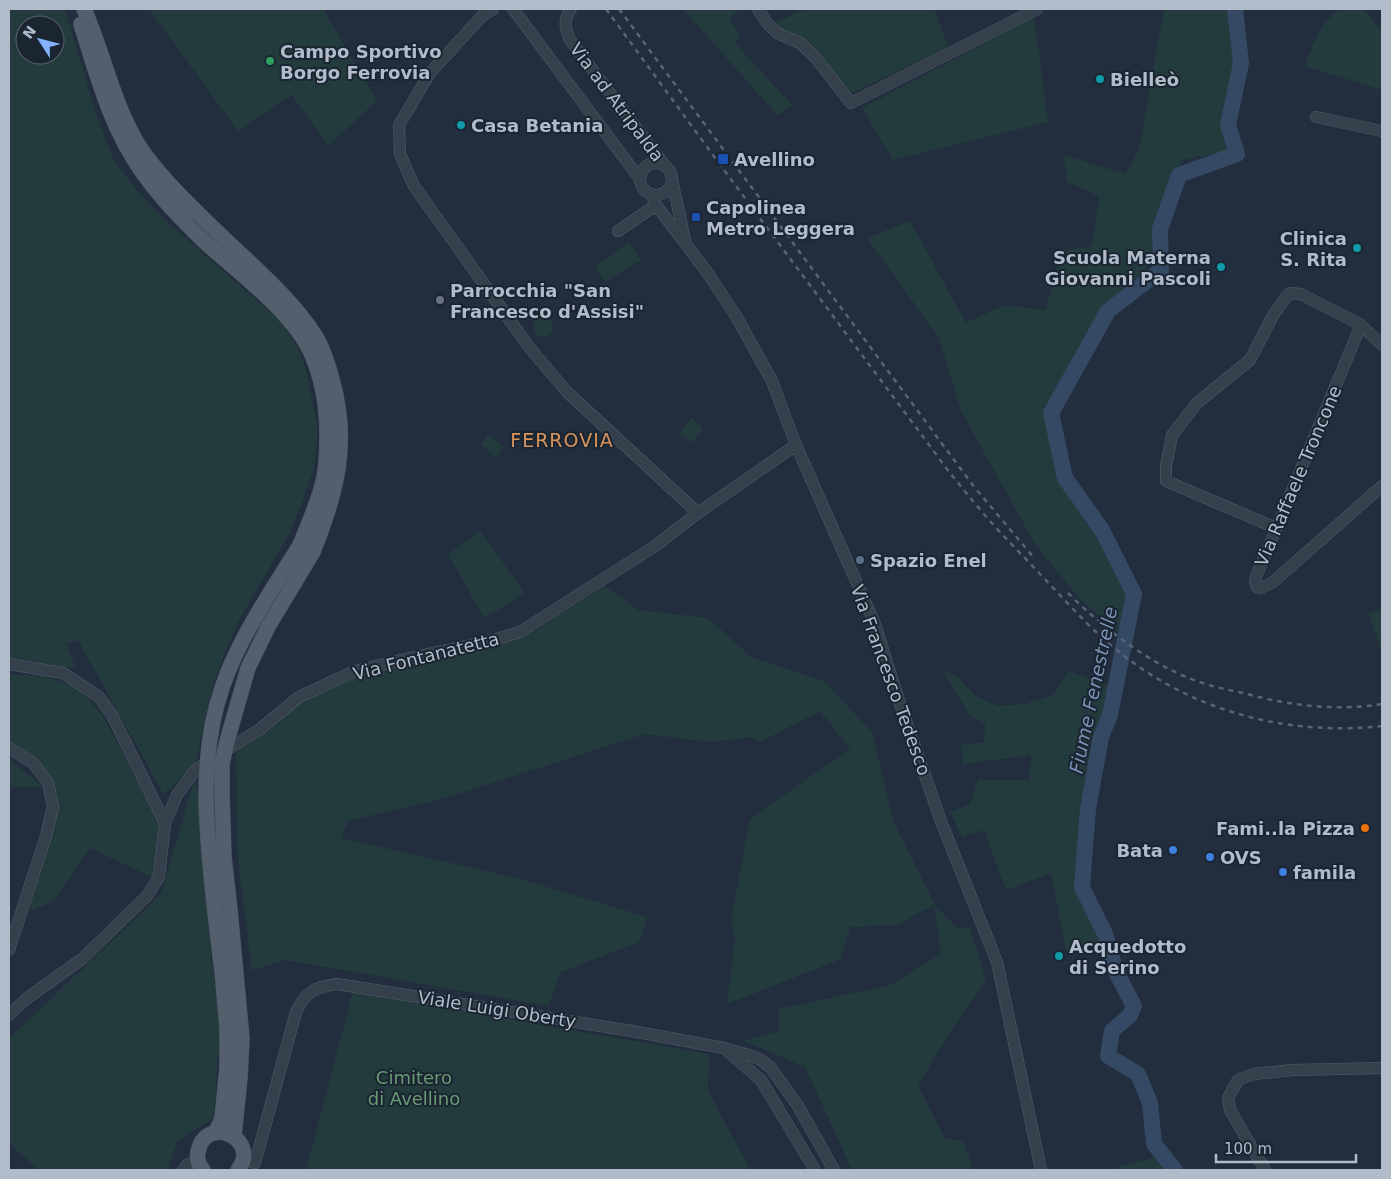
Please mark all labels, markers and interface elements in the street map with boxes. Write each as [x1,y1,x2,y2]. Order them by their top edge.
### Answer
north arrow [15,15,65,65]
text: N [20,23,39,42]
street label: Via ad Atripalda [566,38,668,166]
place label: Campo Sportivo Borgo Ferrovia [280,41,442,83]
marker: Campo Sportivo Borgo Ferrovia [264,55,276,67]
place label: Bielleò [1110,69,1179,90]
marker: Bielleò [1094,73,1106,85]
place label: Casa Betania [471,115,603,136]
marker: Casa Betania [455,119,467,131]
place label: Avellino [734,149,815,170]
marker: Avellino [716,152,730,166]
place label: Capolinea Metro Leggera [706,197,855,239]
marker: Capolinea Metro Leggera [690,211,702,223]
place label: Clinica S. Rita [1280,228,1347,270]
marker: Clinica S. Rita [1351,242,1363,254]
place label: Scuola Materna Giovanni Pascoli [1045,247,1211,289]
marker: Scuola Materna Giovanni Pascoli [1215,261,1227,273]
place label: Parrocchia "San Francesco d'Assisi" [450,280,644,322]
marker: Parrocchia "San Francesco d'Assisi" [434,294,446,306]
street label: Via Raffaele Troncone [1250,382,1346,570]
district label: FERROVIA [510,429,614,451]
place label: Spazio Enel [870,550,987,571]
marker: Spazio Enel [854,554,866,566]
street label: Via Francesco Tedesco [847,582,935,778]
water label: Fiume Fenestrelle [1065,605,1121,775]
street label: Via Fontanatetta [351,628,501,684]
place label: Fami..la Pizza [1216,818,1355,839]
marker: Fami..la Pizza [1359,822,1371,834]
place label: Bata [1116,840,1163,861]
marker: Bata [1167,844,1179,856]
place label: OVS [1220,847,1262,868]
marker: OVS [1204,851,1216,863]
place label: famila [1293,862,1356,883]
marker: famila [1277,866,1289,878]
place label: Acquedotto di Serino [1069,936,1186,978]
marker: Acquedotto di Serino [1053,950,1065,962]
street label: Viale Luigi Oberty [416,986,578,1032]
park label: Cimitero di Avellino [368,1067,460,1109]
scale bar [1216,1132,1356,1164]
text: 100 m [1224,1140,1272,1158]

